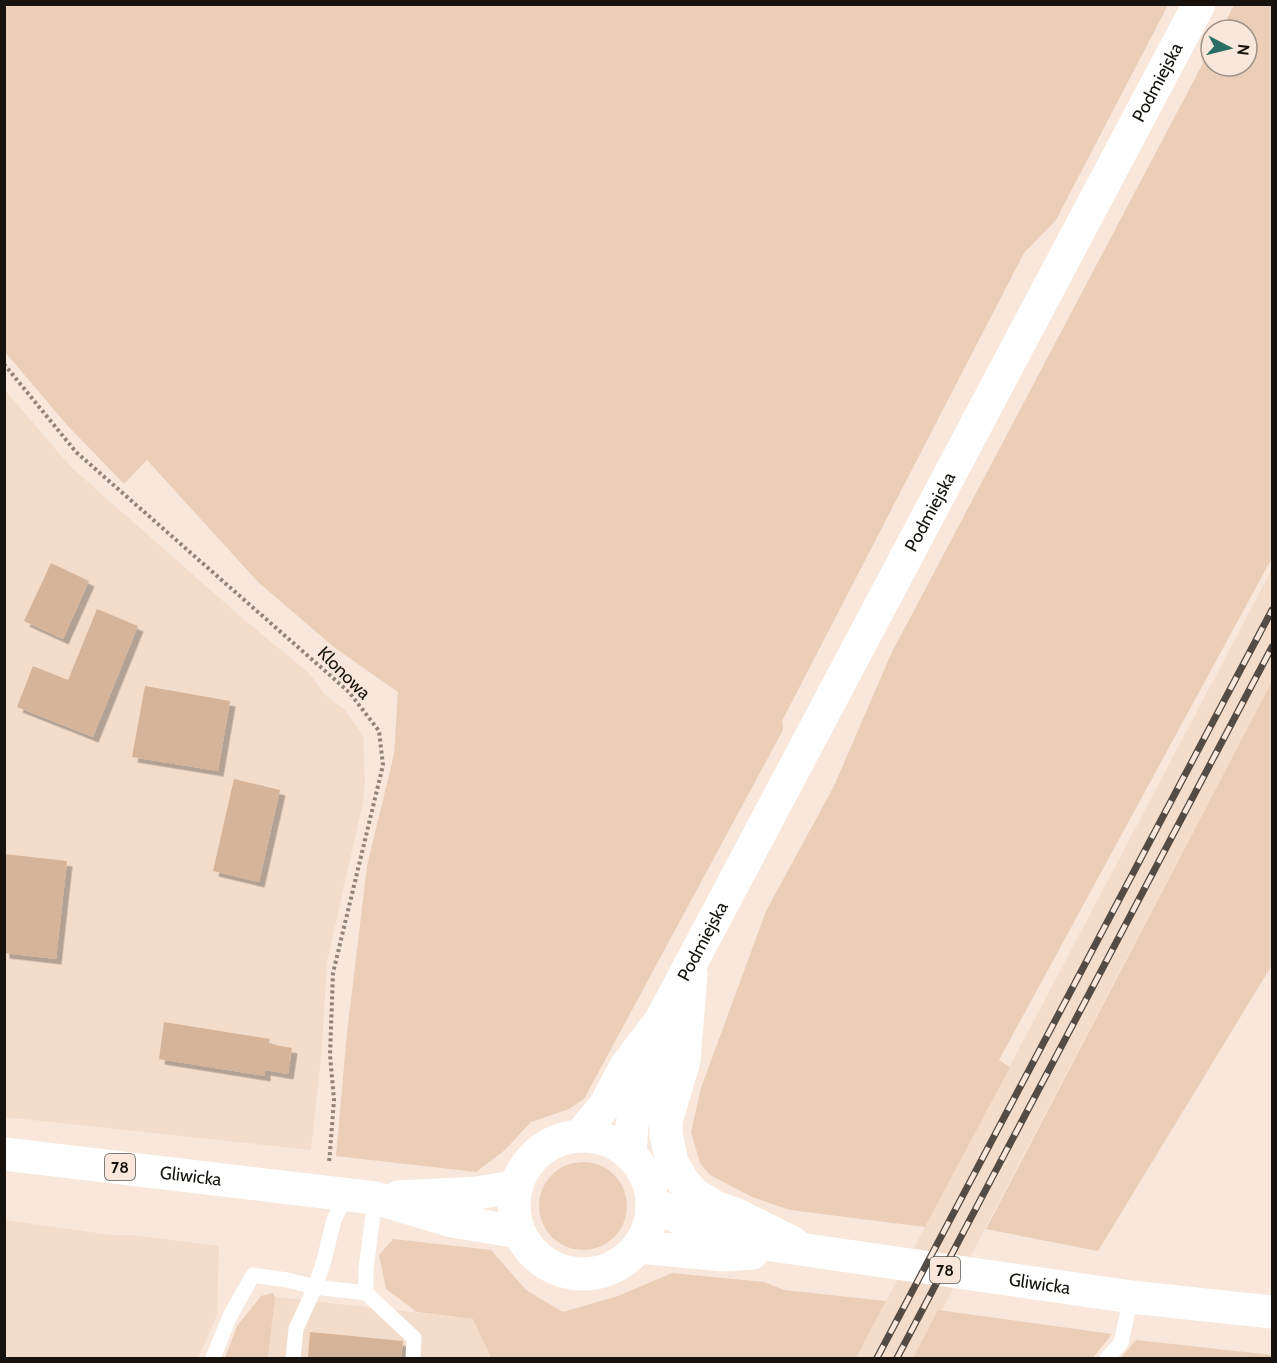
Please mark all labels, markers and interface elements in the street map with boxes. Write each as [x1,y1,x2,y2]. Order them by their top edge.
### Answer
north arrow [1199,18,1259,78]
street label: Podmiejska [1128,39,1188,126]
text: N [1233,43,1254,57]
street label: Podmiejska [900,468,960,555]
street label: Klonowa [313,642,375,704]
street label: Podmiejska [673,898,733,985]
road number: 78 [105,1154,135,1180]
street label: Gliwicka [159,1162,223,1191]
road number: 78 [930,1257,960,1283]
street label: Gliwicka [1008,1268,1072,1299]

